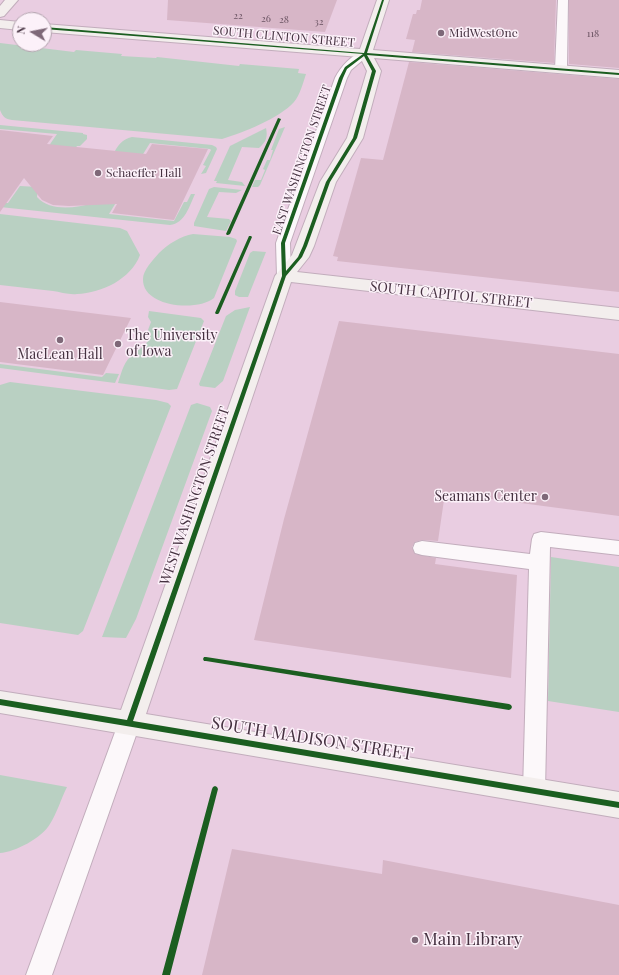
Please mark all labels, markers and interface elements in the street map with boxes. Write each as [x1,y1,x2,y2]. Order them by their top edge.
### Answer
house number: 22 [233,10,243,22]
north arrow [12,12,52,52]
house number: 26 [261,13,271,25]
house number: 28 [279,14,289,26]
house number: 32 [314,16,324,28]
street label: SOUTH CLINTON STREET [212,24,356,50]
text: N [13,25,29,35]
place label: MidWestOne [449,26,518,40]
marker: MidWestOne [436,28,446,38]
house number: 118 [587,28,599,40]
street label: EAST WASHINGTON STREET [270,83,334,237]
place label: Schaeffer Hall [106,166,181,180]
marker: Schaeffer Hall [93,168,103,178]
street label: SOUTH CAPITOL STREET [369,278,533,312]
place label: The University of Iowa [126,328,218,360]
marker: MacLean Hall [55,335,65,345]
marker: The University of Iowa [113,339,123,349]
place label: MacLean Hall [17,347,103,363]
street label: WEST WASHINGTON STREET [157,405,233,587]
place label: Seamans Center [435,489,537,505]
marker: Seamans Center [540,492,550,502]
street label: SOUTH MADISON STREET [210,713,414,765]
place label: Main Library [423,930,522,950]
marker: Main Library [410,935,420,945]

